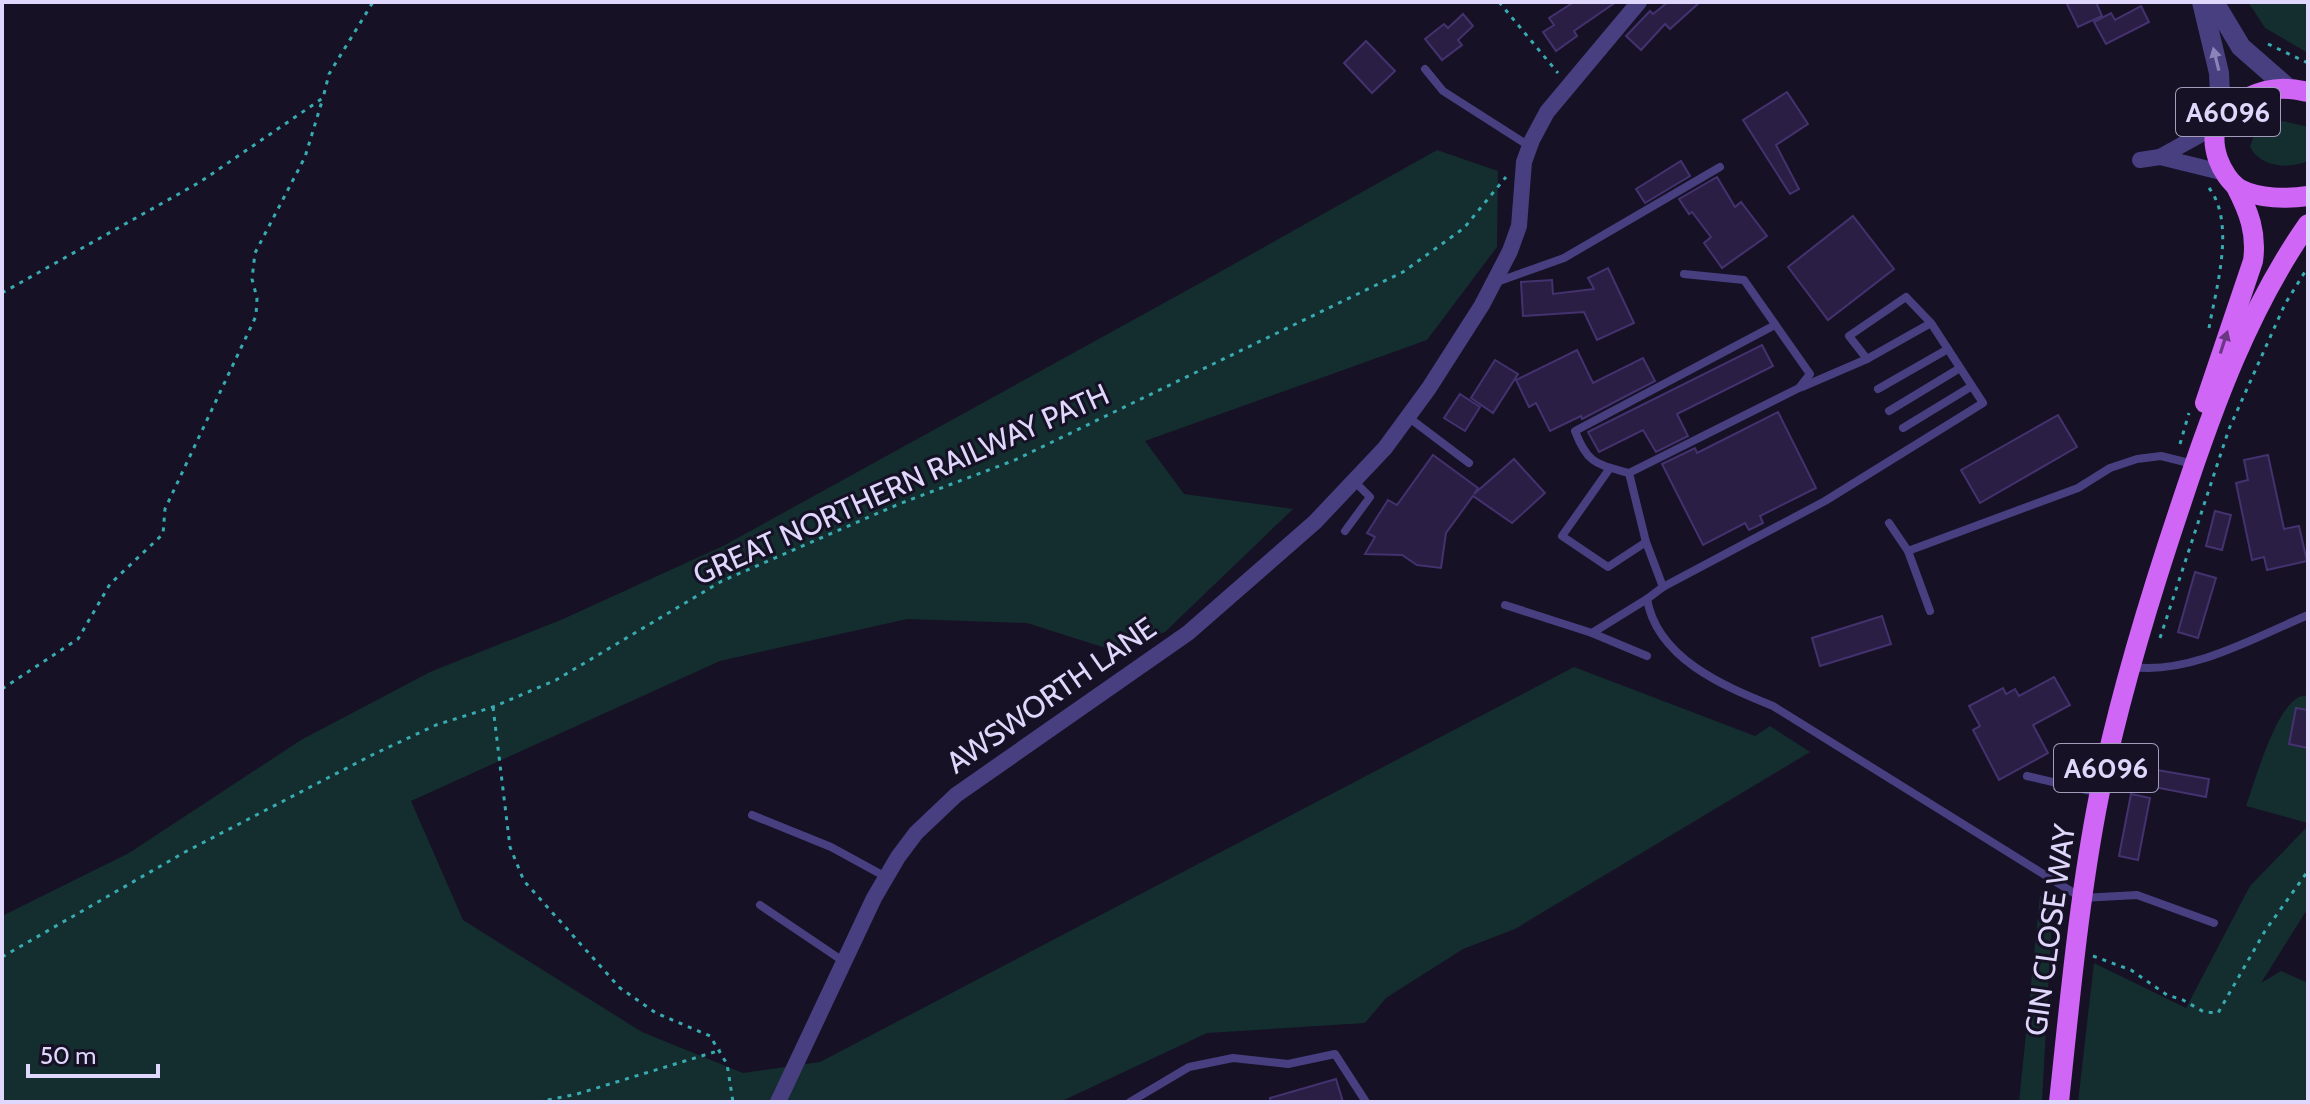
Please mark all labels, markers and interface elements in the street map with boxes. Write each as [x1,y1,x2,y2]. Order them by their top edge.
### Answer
one-way arrow [2209,46,2221,71]
road number: A6096 [2176,88,2280,136]
one-way arrow [2219,330,2231,354]
street label: GREAT NORTHERN RAILWAY PATH [687,375,1115,593]
street label: AWSWORTH LANE [939,609,1163,781]
road number: A6096 [2054,744,2158,792]
street label: GIN CLOSE WAY [2017,821,2083,1038]
scale bar [28,1028,158,1078]
text: 50 m [40,1041,96,1070]

